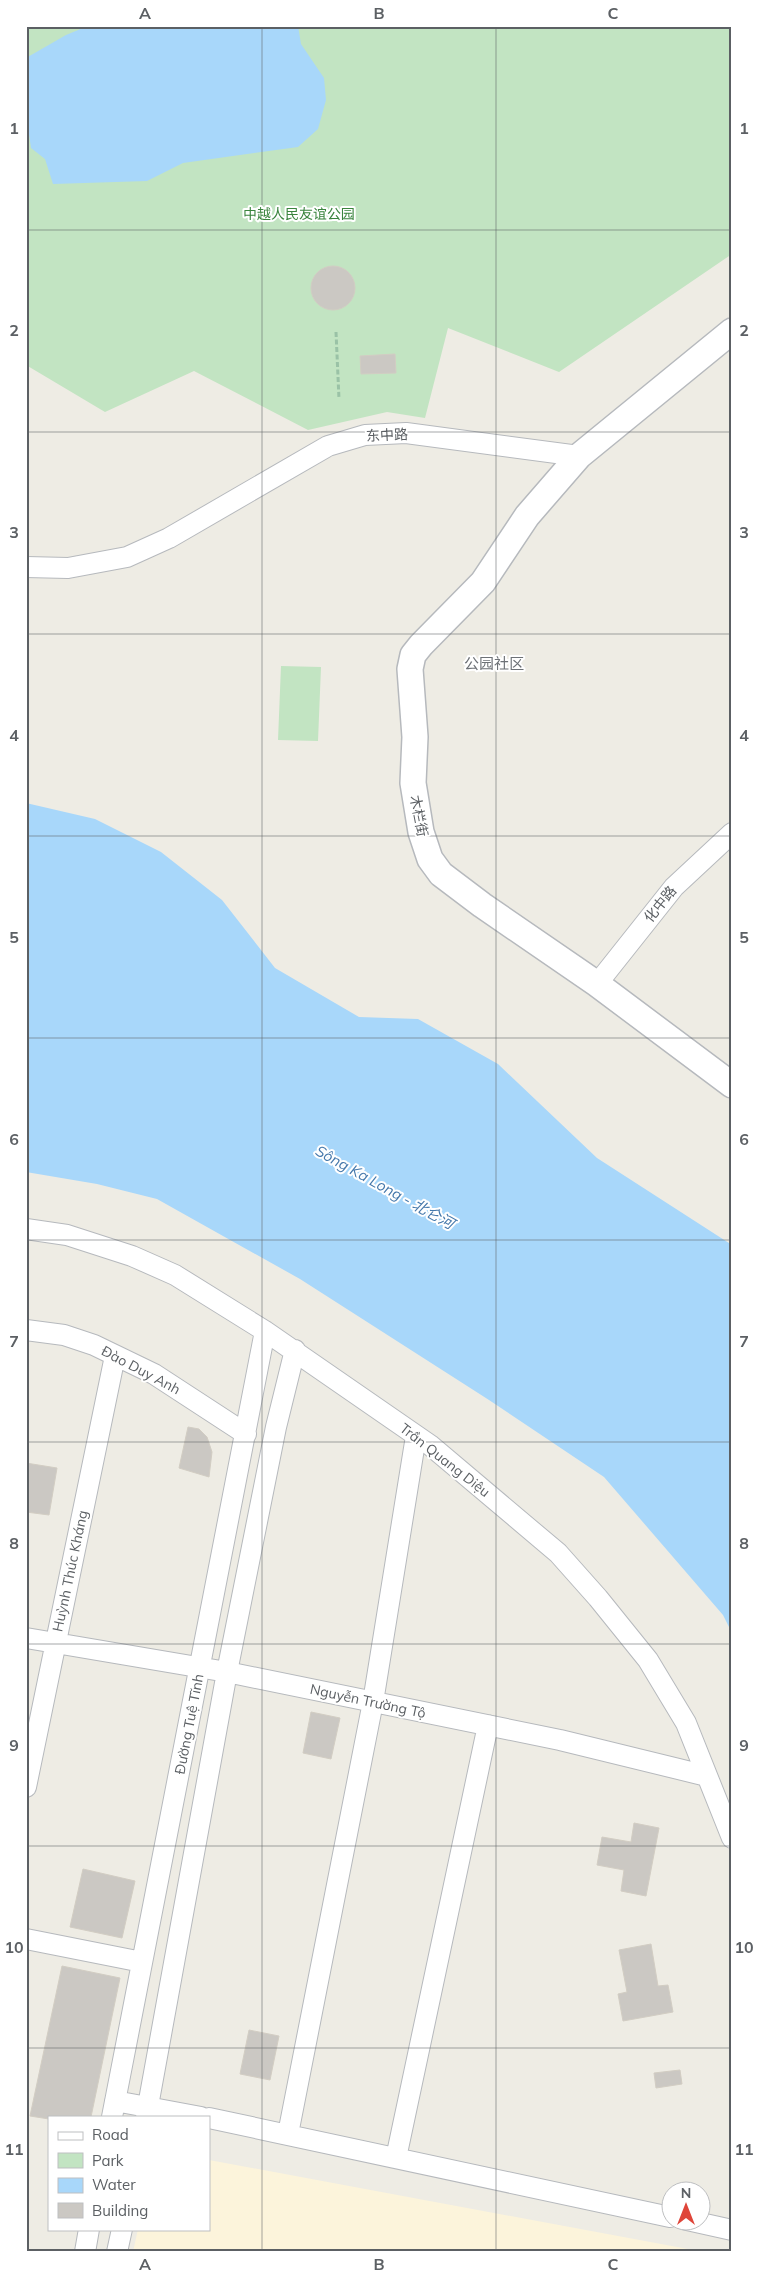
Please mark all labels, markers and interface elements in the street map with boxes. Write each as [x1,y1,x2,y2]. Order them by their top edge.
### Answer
text: A [139,3,151,23]
text: B [373,3,385,23]
text: C [608,3,619,23]
text: 1 [9,118,19,138]
text: 1 [739,118,749,138]
park label: 中越人民友谊公园 [243,205,355,223]
text: 2 [9,320,19,340]
text: 2 [739,320,749,340]
street label: 东中路 [366,425,408,445]
text: 3 [9,522,19,542]
text: 3 [739,522,749,542]
district label: 公园社区 [464,654,524,673]
text: 4 [9,725,19,745]
text: 4 [739,725,749,745]
street label: 木栏街 [406,794,432,838]
street label: 化中路 [640,882,680,926]
text: 5 [9,927,19,947]
text: 5 [739,927,749,947]
text: 6 [9,1129,19,1149]
text: 6 [739,1129,749,1149]
water label: Sông Ka Long - 北仑河 [312,1141,460,1235]
text: 7 [9,1331,19,1351]
text: 7 [739,1331,749,1351]
street label: Đào Duy Anh [98,1342,184,1398]
street label: Trần Quang Diệu [396,1419,494,1501]
street label: Huỳnh Thúc Kháng [48,1509,92,1633]
text: 8 [9,1533,19,1553]
text: 8 [739,1533,749,1553]
street label: Đường Tuệ Tĩnh [170,1672,208,1776]
street label: Nguyễn Trường Tộ [308,1680,428,1722]
text: 9 [9,1735,19,1755]
text: 9 [739,1735,749,1755]
text: 10 [4,1937,24,1957]
text: 10 [734,1937,754,1957]
legend [48,2116,210,2230]
text: Road [92,2125,129,2144]
text: 11 [4,2139,24,2159]
text: 11 [734,2139,754,2159]
text: Park [92,2151,124,2170]
text: Water [92,2175,136,2194]
north arrow [660,2180,710,2230]
text: N [681,2184,691,2202]
text: Building [92,2201,148,2220]
text: A [139,2254,151,2274]
text: B [373,2254,385,2274]
text: C [608,2254,619,2274]

